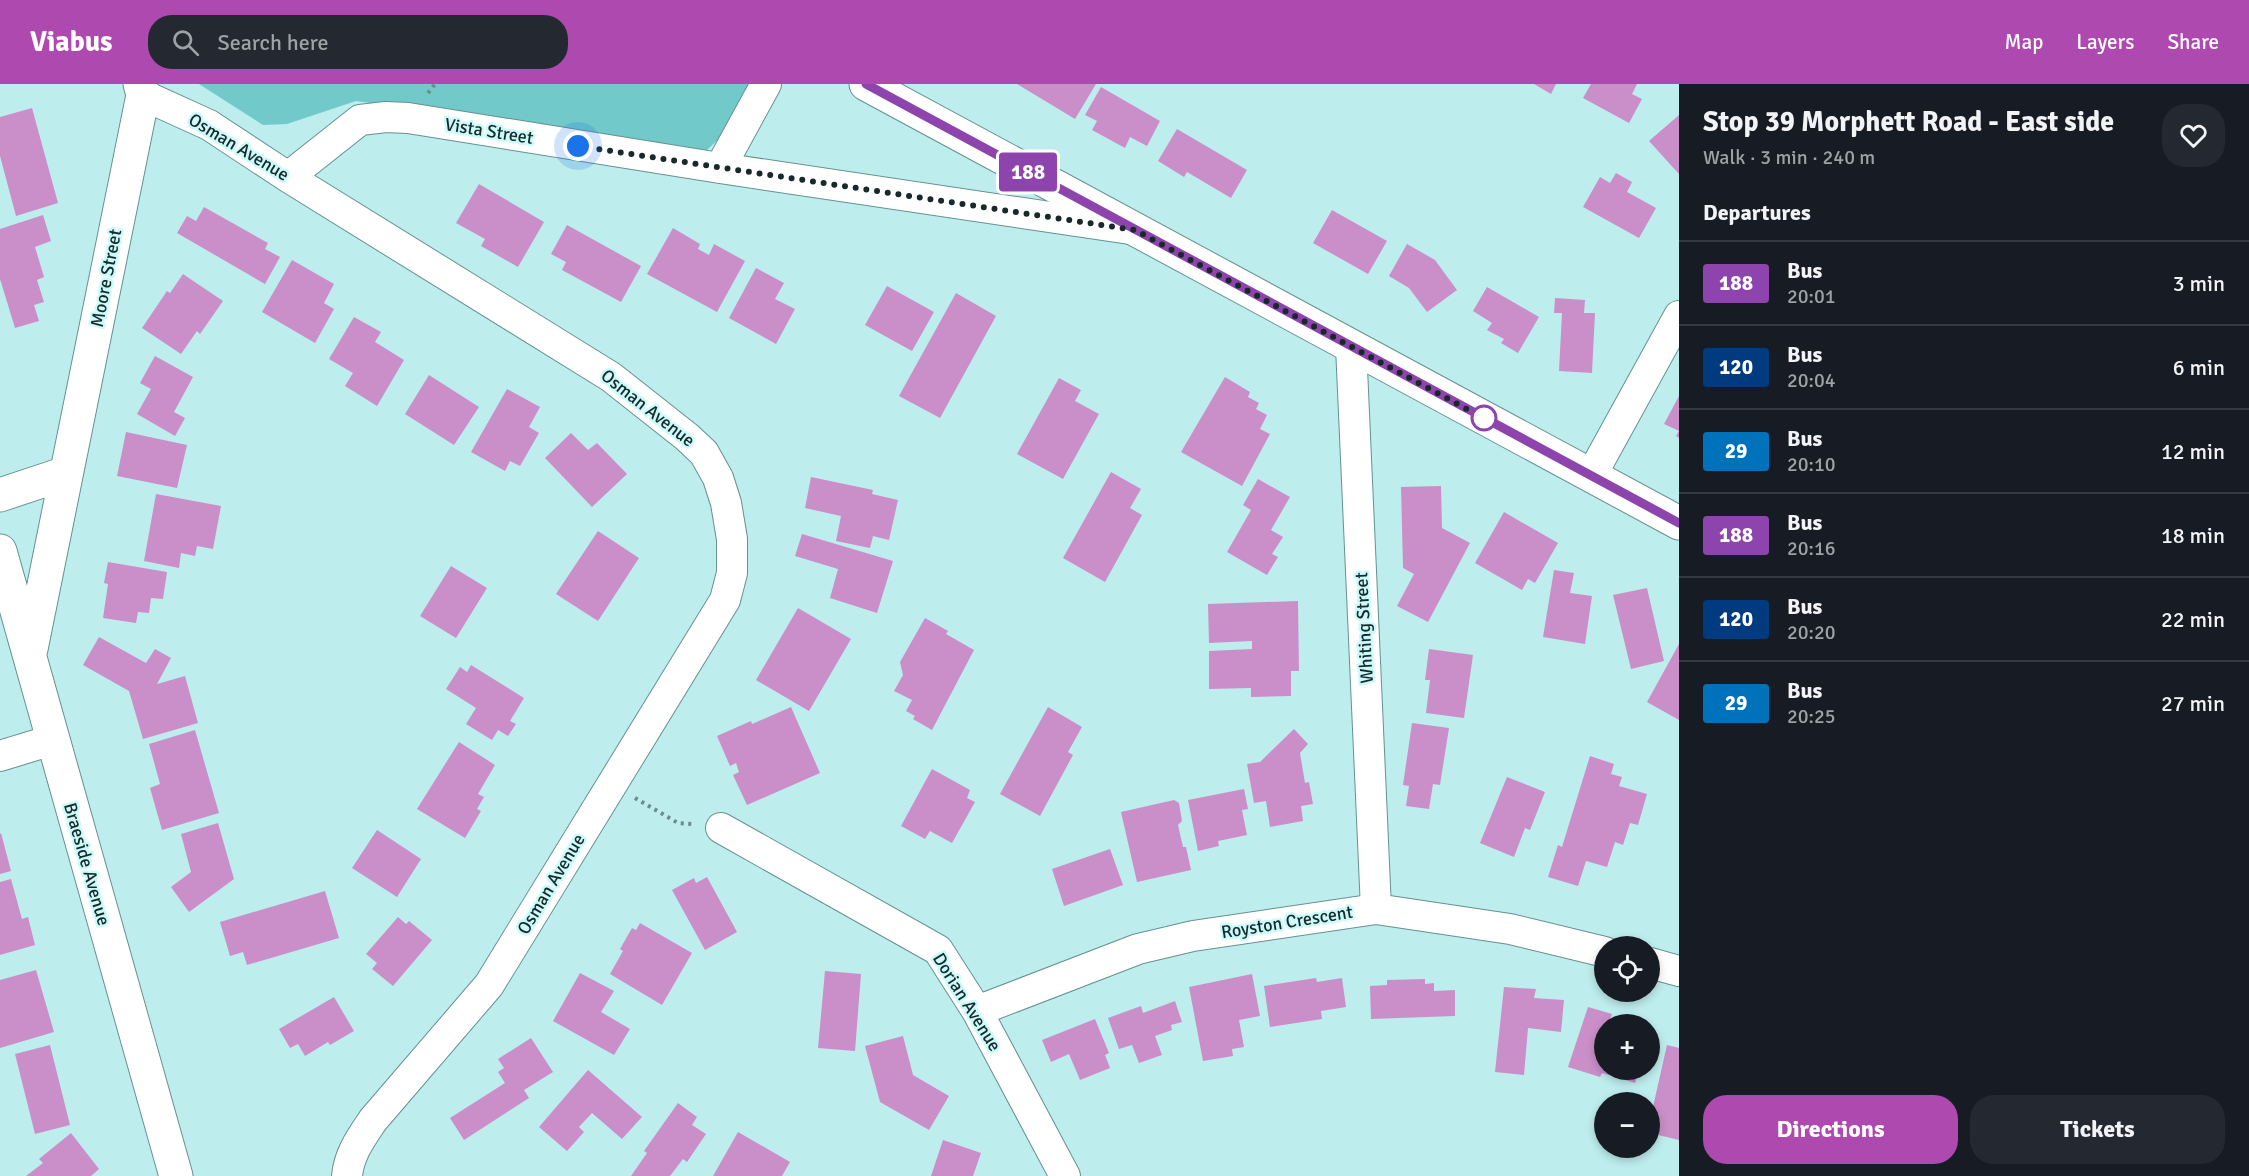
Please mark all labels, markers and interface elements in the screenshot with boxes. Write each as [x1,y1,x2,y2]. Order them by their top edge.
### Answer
search box [148,15,568,69]
text: Viabus [30,25,112,59]
icon: search [169,26,202,59]
text: Search here [217,29,328,56]
text: Map [2005,29,2043,55]
text: Layers [2076,29,2134,55]
text: Share [2167,29,2219,55]
button: heart [2162,104,2225,167]
text: Stop 39 Morphett Road - East side [1703,105,2114,139]
street label: Osman Avenue [185,108,293,186]
street label: Vista Street [443,113,535,149]
your location [563,131,593,161]
text: Walk · 3 min · 240 m [1703,145,1875,170]
line badge: 188 [994,152,1062,191]
text: 188 [1011,159,1045,185]
text: Departures [1703,199,1811,226]
street label: Moore Street [86,227,126,329]
text: Bus [1787,257,1822,284]
text: 188 [1719,270,1753,296]
text: 3 min [2173,270,2225,297]
text: 20:01 [1787,284,1836,309]
text: Bus [1787,341,1822,368]
text: 120 [1719,354,1753,380]
text: 6 min [2173,354,2225,381]
street label: Osman Avenue [597,364,699,452]
text: 20:04 [1787,368,1836,393]
unlabelled marker [1471,405,1497,431]
text: Bus [1787,425,1822,452]
text: 29 [1725,438,1747,464]
text: 12 min [2161,438,2225,465]
text: 20:10 [1787,452,1836,477]
text: Bus [1787,509,1822,536]
text: 188 [1719,522,1753,548]
text: 18 min [2161,522,2225,549]
text: 20:16 [1787,536,1836,561]
street label: Whiting Street [1350,572,1378,684]
text: Bus [1787,593,1822,620]
text: 120 [1719,606,1753,632]
text: 22 min [2161,606,2225,633]
text: 20:20 [1787,620,1836,645]
text: Bus [1787,677,1822,704]
text: 29 [1725,690,1747,716]
text: 27 min [2161,690,2225,717]
text: 20:25 [1787,704,1836,729]
street label: Braeside Avenue [59,800,115,928]
street label: Osman Avenue [512,830,590,938]
street label: Royston Crescent [1220,901,1354,943]
map controls [1594,936,1660,1158]
button: locate [1594,936,1660,1002]
street label: Dorian Avenue [928,949,1006,1055]
button: + [1594,1014,1660,1080]
button: − [1594,1092,1660,1158]
button: Directions [1703,1095,1958,1164]
button: Tickets [1970,1095,2225,1164]

